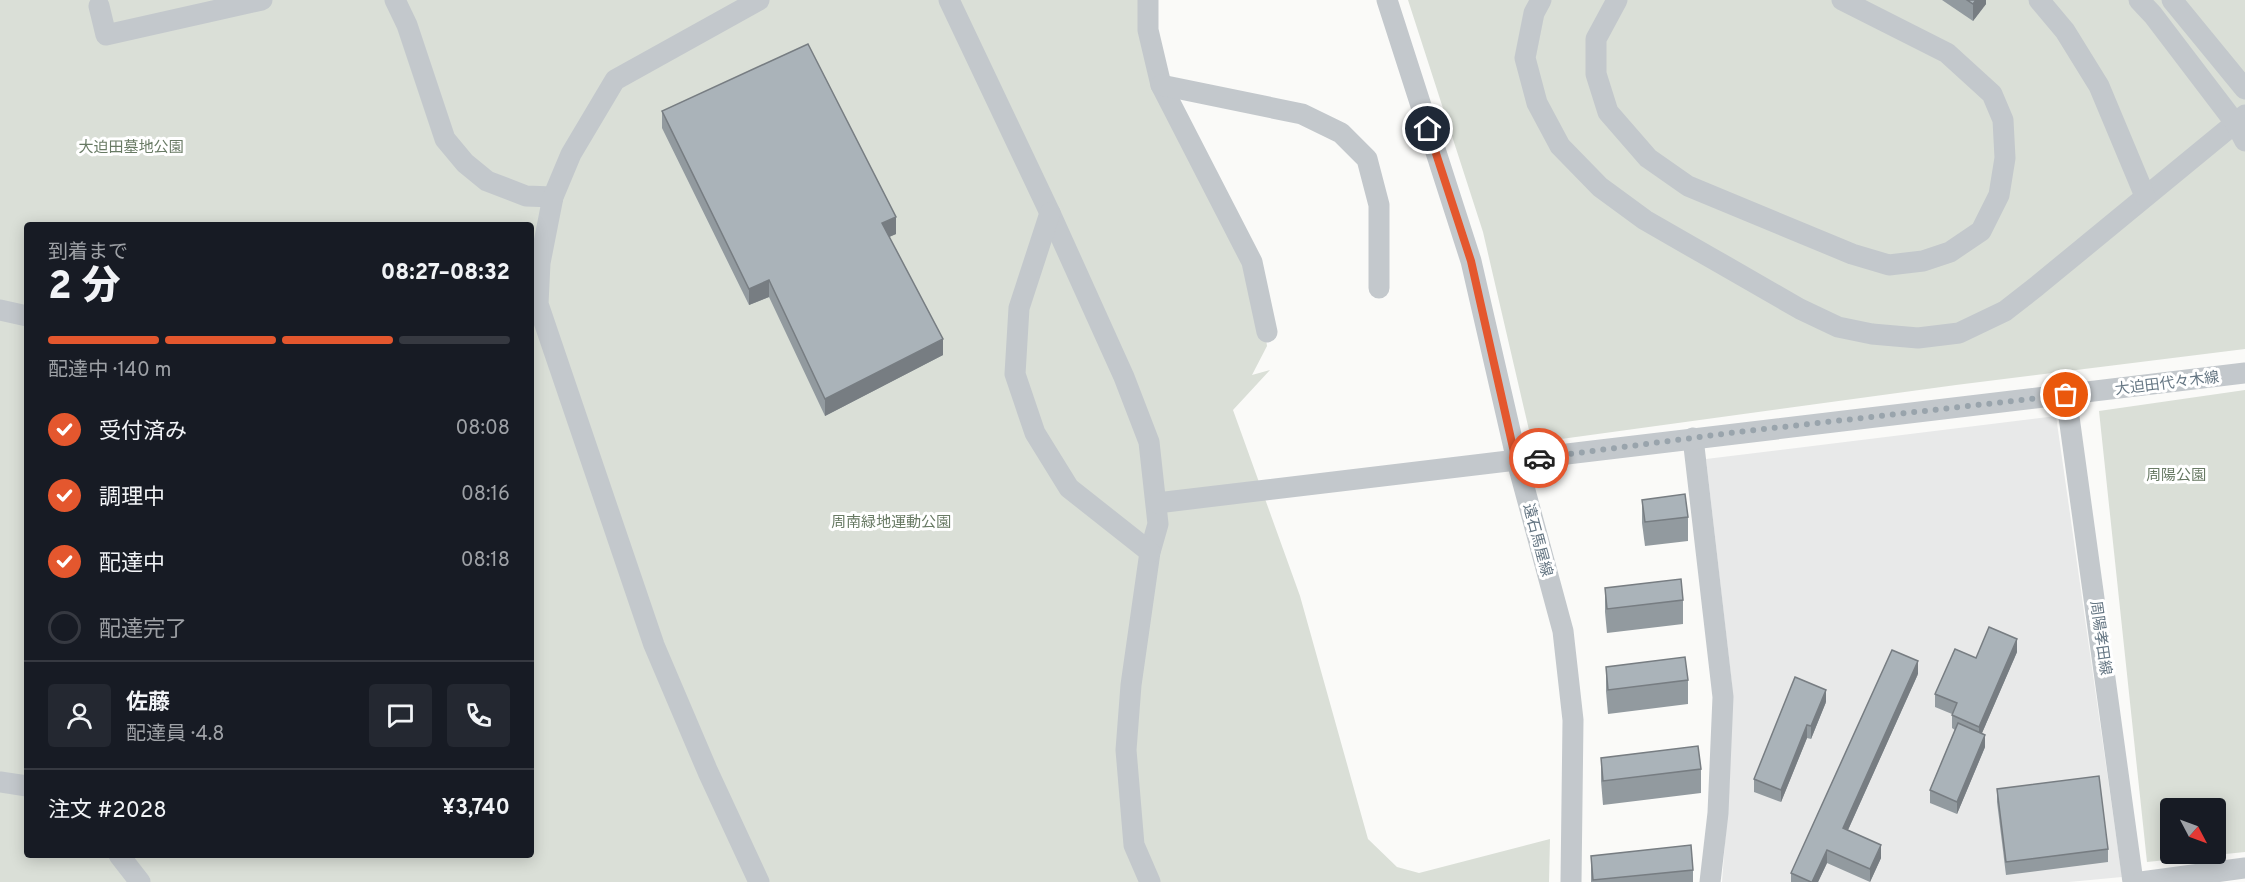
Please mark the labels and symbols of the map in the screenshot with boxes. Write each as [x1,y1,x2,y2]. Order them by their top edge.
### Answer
pin [1402,103,1453,154]
park label: 大迫田墓地公園 [78,139,184,158]
street label: 大迫田代々木線 [2114,368,2220,400]
pin [2040,369,2091,420]
courier [1509,428,1569,488]
park label: 周陽公園 [2146,467,2206,486]
street label: 遠石馬屋線 [1518,502,1555,579]
park label: 周南緑地運動公園 [831,514,951,533]
street label: 周陽孝田線 [2085,600,2114,677]
north arrow [2160,798,2226,864]

